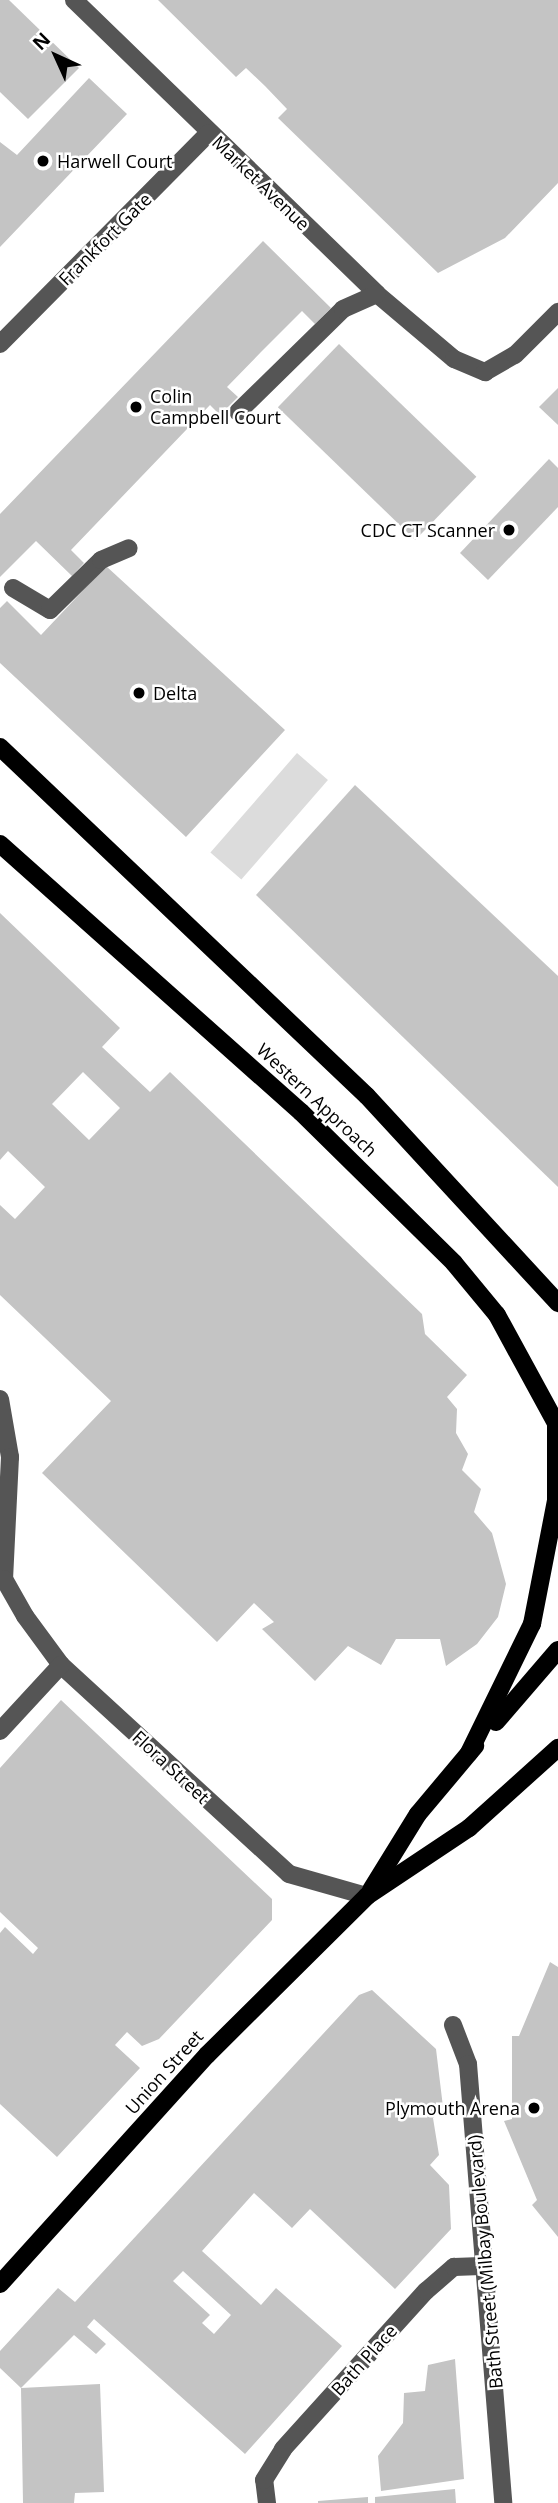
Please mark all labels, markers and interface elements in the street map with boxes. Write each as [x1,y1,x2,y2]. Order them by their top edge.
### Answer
north arrow [21,21,91,91]
text: N [26,27,56,56]
street label: Market Avenue [208,131,314,235]
place label: Harwell Court [57,150,172,172]
marker: Harwell Court [35,153,51,169]
street label: Frankfort Gate [54,188,156,290]
place label: Colin Campbell Court [150,386,281,428]
marker: Colin Campbell Court [128,399,144,415]
place label: CDC CT Scanner [361,519,495,541]
marker: CDC CT Scanner [501,522,517,538]
place label: Delta [153,682,197,704]
marker: Delta [131,685,147,701]
street label: Western Approach [253,1039,381,1161]
street label: Flora Street [128,1726,214,1808]
street label: Union Street [121,2026,207,2118]
place label: Plymouth Arena [385,2097,520,2119]
marker: Plymouth Arena [526,2100,542,2116]
street label: Bath Street (Milbay Boulevard) [463,2134,507,2390]
street label: Bath Place [327,2320,401,2400]

